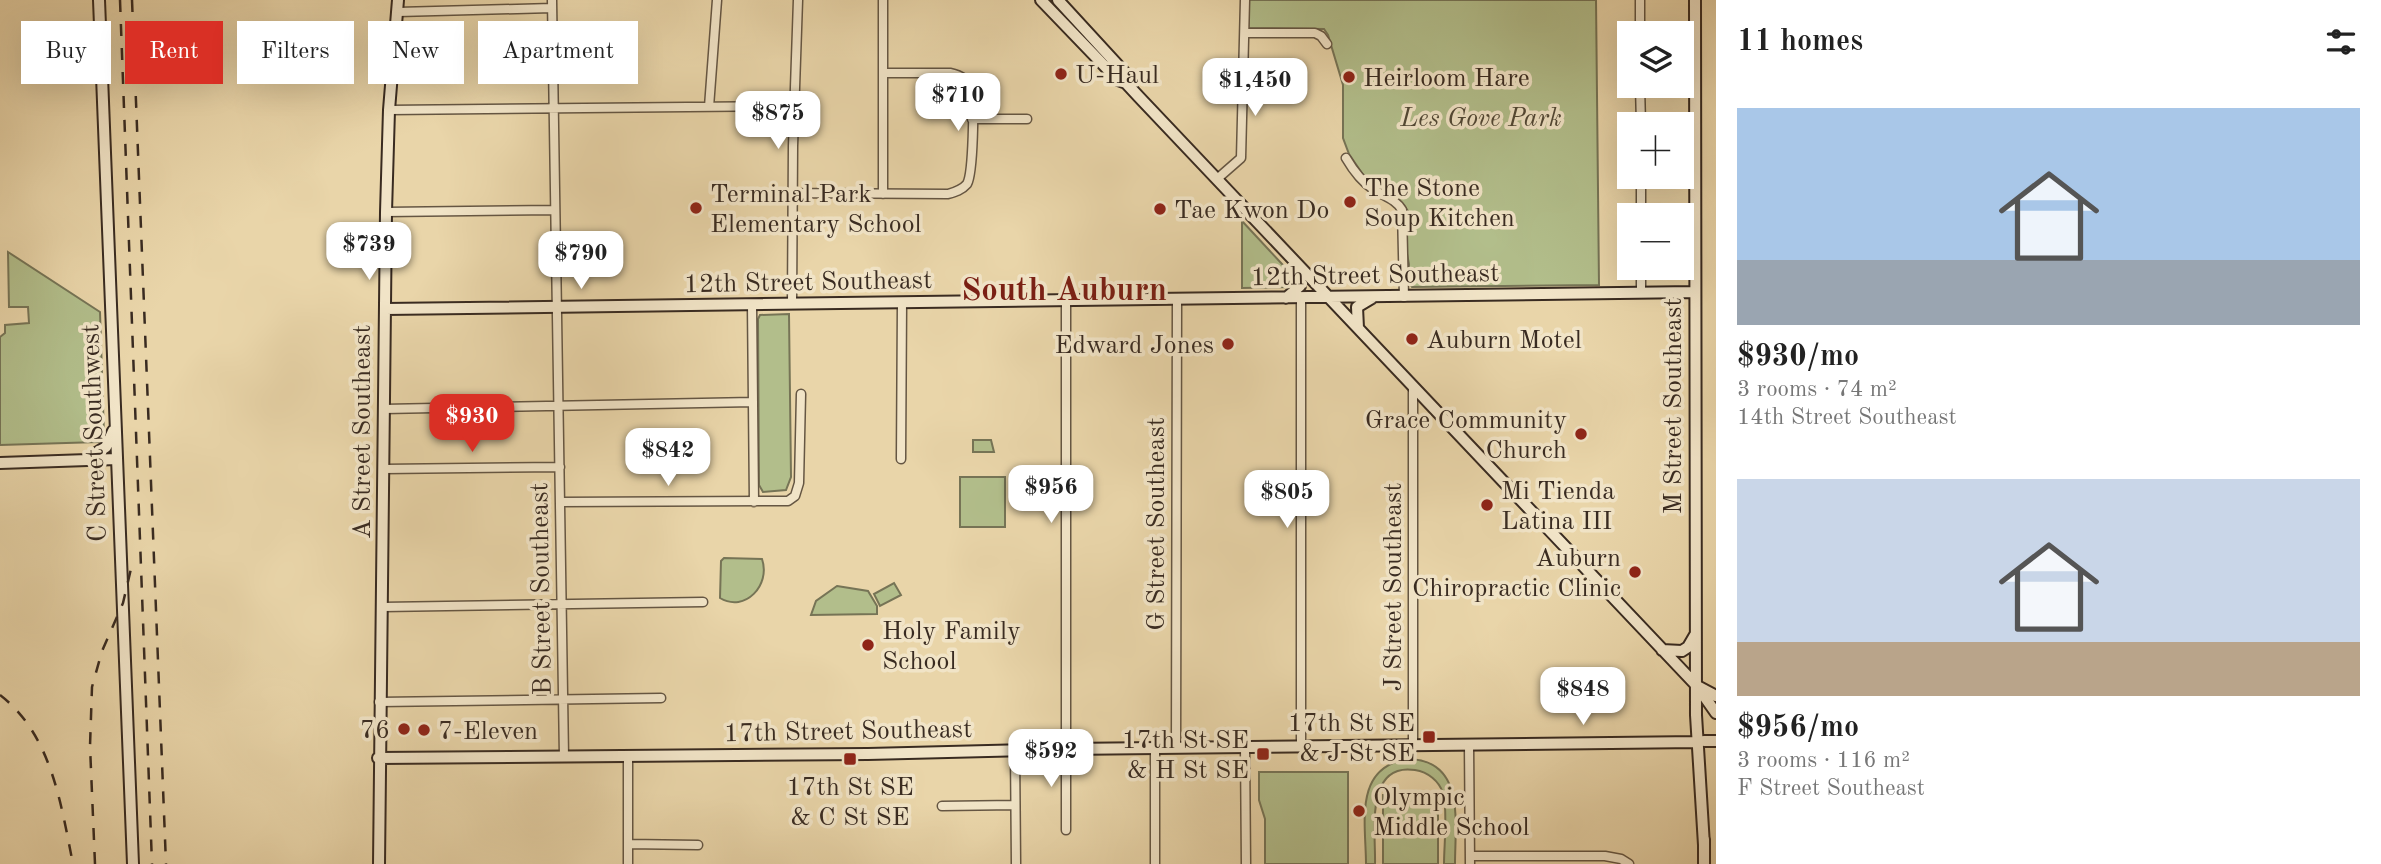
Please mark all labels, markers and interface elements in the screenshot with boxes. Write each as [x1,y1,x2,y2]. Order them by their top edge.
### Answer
chip: Buy [21,21,111,84]
chip: Rent [125,21,223,84]
chip: Filters [237,21,354,84]
chip: New [368,21,464,84]
chip: Apartment [478,21,638,84]
map controls [1617,21,1694,280]
button: layers [1617,21,1694,98]
icon: filters [2322,23,2360,61]
text: 11 homes [1737,27,1863,57]
pin: $1,450 [1198,58,1312,118]
place label: U-Haul [1075,63,1159,89]
marker: U-Haul [1053,66,1069,82]
place label: Heirloom Hare [1363,66,1530,92]
text: $1,450 [1218,69,1292,92]
marker: Heirloom Hare [1341,69,1357,85]
pin: $710 [917,74,999,133]
text: $710 [931,84,985,107]
pin: $875 [737,92,819,151]
text: $875 [751,102,805,125]
park label: Les Gove Park [1399,106,1562,132]
button: + [1617,112,1694,189]
icon: home [1986,153,2112,279]
place label: The Stone Soup Kitchen [1364,176,1515,232]
place label: Terminal Park Elementary School [710,182,922,238]
marker: The Stone Soup Kitchen [1342,194,1358,210]
place label: Tae Kwon Do [1174,198,1329,224]
marker: Terminal Park Elementary School [688,200,704,216]
marker: Tae Kwon Do [1152,201,1168,217]
button: − [1617,203,1694,280]
pin: $739 [328,222,410,282]
pin: $790 [540,232,622,291]
text: $739 [342,233,396,256]
text: $790 [554,242,608,265]
street label: 12th Street Southeast [1251,261,1499,291]
street label: 12th Street Southeast [684,268,932,298]
district label: South Auburn [961,275,1167,308]
street label: M Street Southeast [1661,298,1687,514]
street label: C Street Southwest [78,323,112,542]
street label: A Street Southeast [350,325,376,539]
place label: Auburn Motel [1426,328,1582,354]
marker: Auburn Motel [1404,331,1420,347]
place label: Edward Jones [1055,333,1214,359]
marker: Edward Jones [1220,336,1236,352]
text: $930/mo [1737,342,1859,372]
text: 3 rooms · 74 m² [1737,378,1897,401]
pin: $930 [431,394,513,454]
text: $930 [445,405,499,428]
text: 14th Street Southeast [1737,406,1957,429]
place label: Grace Community Church [1365,408,1567,464]
street label: G Street Southeast [1144,417,1170,631]
marker: Grace Community Church [1573,426,1589,442]
pin: $842 [627,428,709,488]
text: $842 [641,439,695,462]
pin: $956 [1010,466,1092,525]
pin: $805 [1246,470,1328,530]
text: $956 [1024,476,1078,499]
place label: Mi Tienda Latina III [1501,479,1615,535]
text: $805 [1260,481,1314,504]
street label: B Street Southeast [527,482,557,696]
street label: J Street Southeast [1381,483,1407,691]
marker: Mi Tienda Latina III [1479,497,1495,513]
icon: home [1986,524,2112,650]
place label: Auburn Chiropractic Clinic [1412,546,1621,602]
marker: Auburn Chiropractic Clinic [1627,564,1643,580]
place label: Holy Family School [882,619,1021,675]
marker: Holy Family School [860,637,876,653]
pin: $848 [1542,668,1624,727]
text: $848 [1556,678,1610,701]
place label: 17th St SE & J St SE [1288,711,1415,767]
text: $956/mo [1737,713,1859,743]
street label: 17th Street Southeast [724,717,972,747]
place label: 76 [360,718,390,744]
place label: 7-Eleven [438,719,538,745]
marker: 76 [396,721,412,737]
marker: 7-Eleven [416,722,432,738]
place label: 17th St SE & H St SE [1122,728,1249,784]
marker: 17th St SE & J St SE [1421,729,1437,745]
pin: $592 [1010,730,1092,789]
text: $592 [1024,740,1078,763]
marker: 17th St SE & H St SE [1255,746,1271,762]
text: 3 rooms · 116 m² [1737,749,1910,772]
marker: 17th St SE & C St SE [842,751,858,767]
place label: 17th St SE & C St SE [786,775,914,831]
text: F Street Southeast [1737,777,1925,800]
place label: Olympic Middle School [1373,785,1530,841]
marker: Olympic Middle School [1351,803,1367,819]

